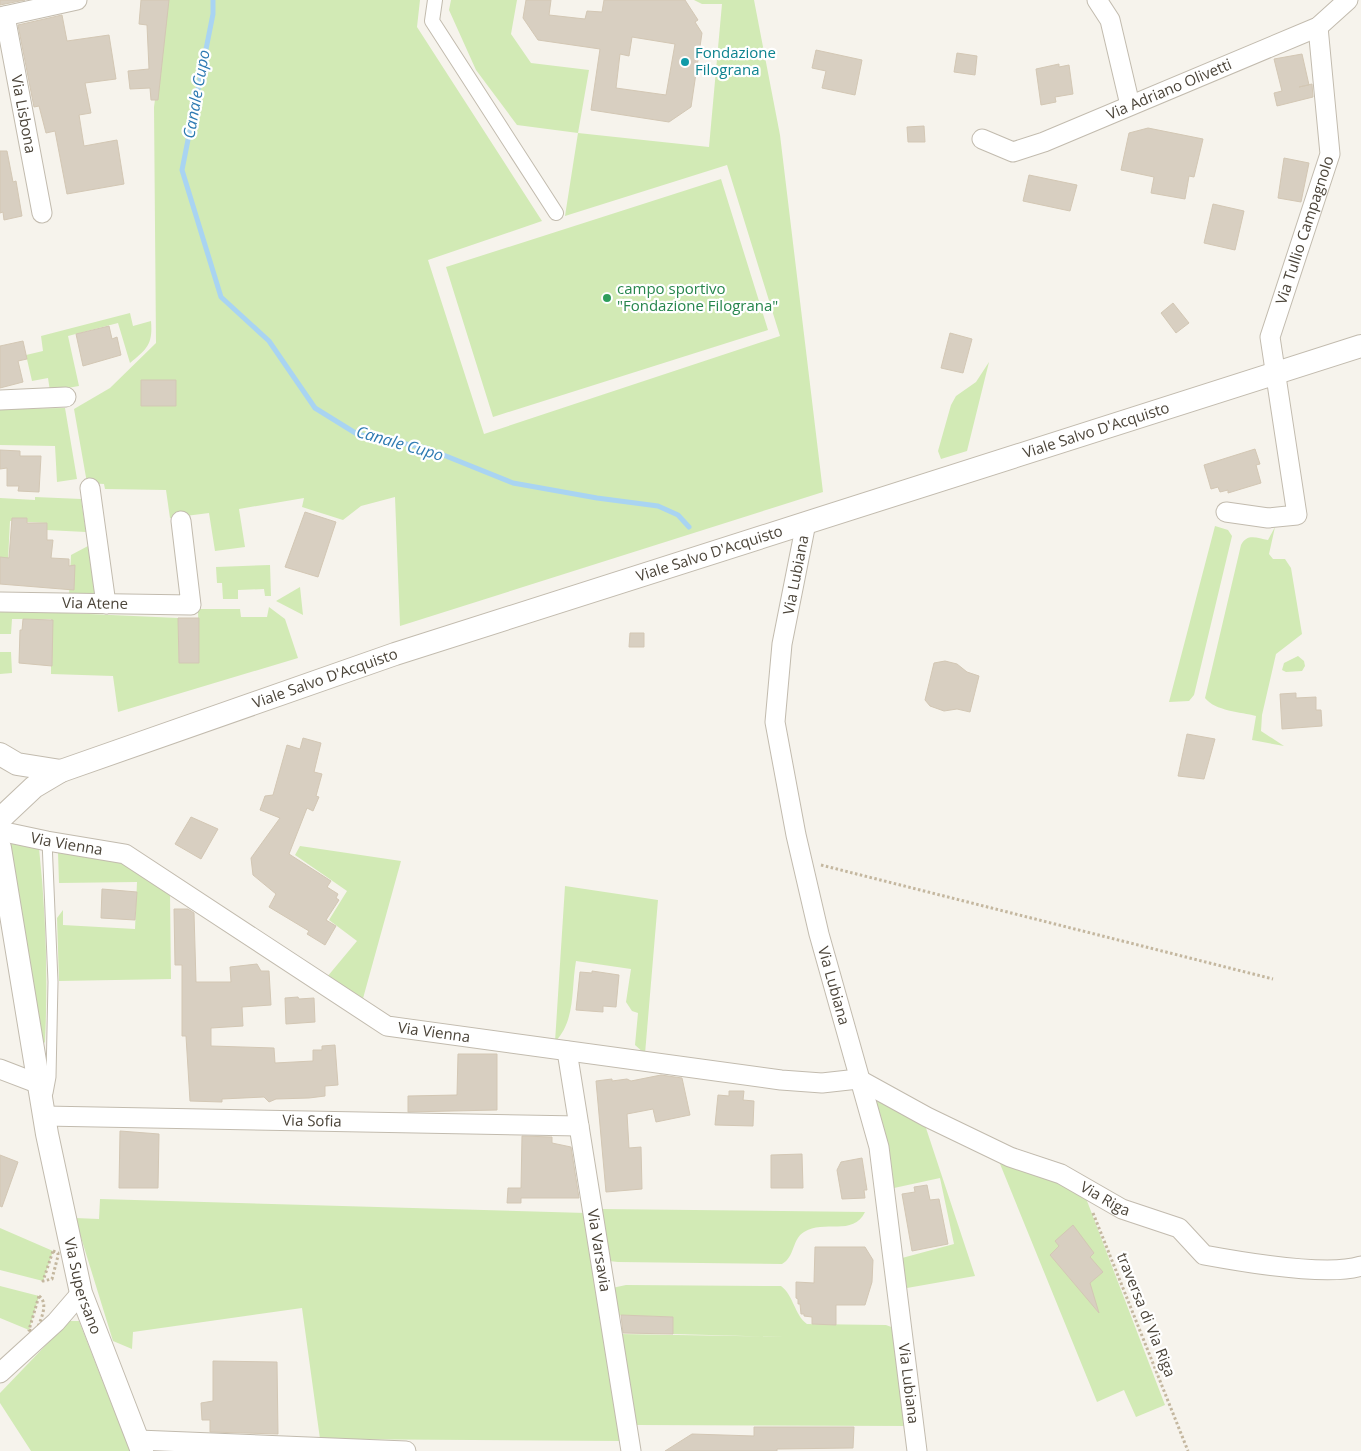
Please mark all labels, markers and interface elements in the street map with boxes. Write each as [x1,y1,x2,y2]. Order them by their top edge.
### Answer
place label: Fondazione Filograna [695,42,776,79]
water label: Canale Cupo [177,48,215,140]
street label: Via Adriano Olivetti [1103,53,1234,124]
marker: Fondazione Filograna [679,56,691,68]
street label: Via Lisbona [7,73,42,155]
street label: Via Tullio Campagnolo [1270,153,1338,307]
place label: campo sportivo "Fondazione Filograna" [617,278,778,315]
marker: campo sportivo "Fondazione Filograna" [601,292,613,304]
street label: Viale Salvo D'Acquisto [1020,397,1172,462]
water label: Canale Cupo [354,420,446,466]
street label: Viale Salvo D'Acquisto [633,520,785,586]
street label: Via Lubiana [777,533,813,616]
street label: Via Atene [62,592,128,613]
street label: Viale Salvo D'Acquisto [250,643,400,712]
street label: Via Vienna [29,827,104,859]
street label: Via Lubiana [814,944,855,1027]
street label: Via Vienna [397,1017,472,1046]
street label: Via Sofia [282,1109,342,1131]
street label: Via Riga [1077,1176,1133,1220]
street label: Via Varsavia [583,1207,616,1293]
street label: Via Supersano [60,1236,107,1337]
street label: traversa di Via Riga [1113,1249,1181,1380]
street label: Via Lubiana [895,1342,925,1425]

